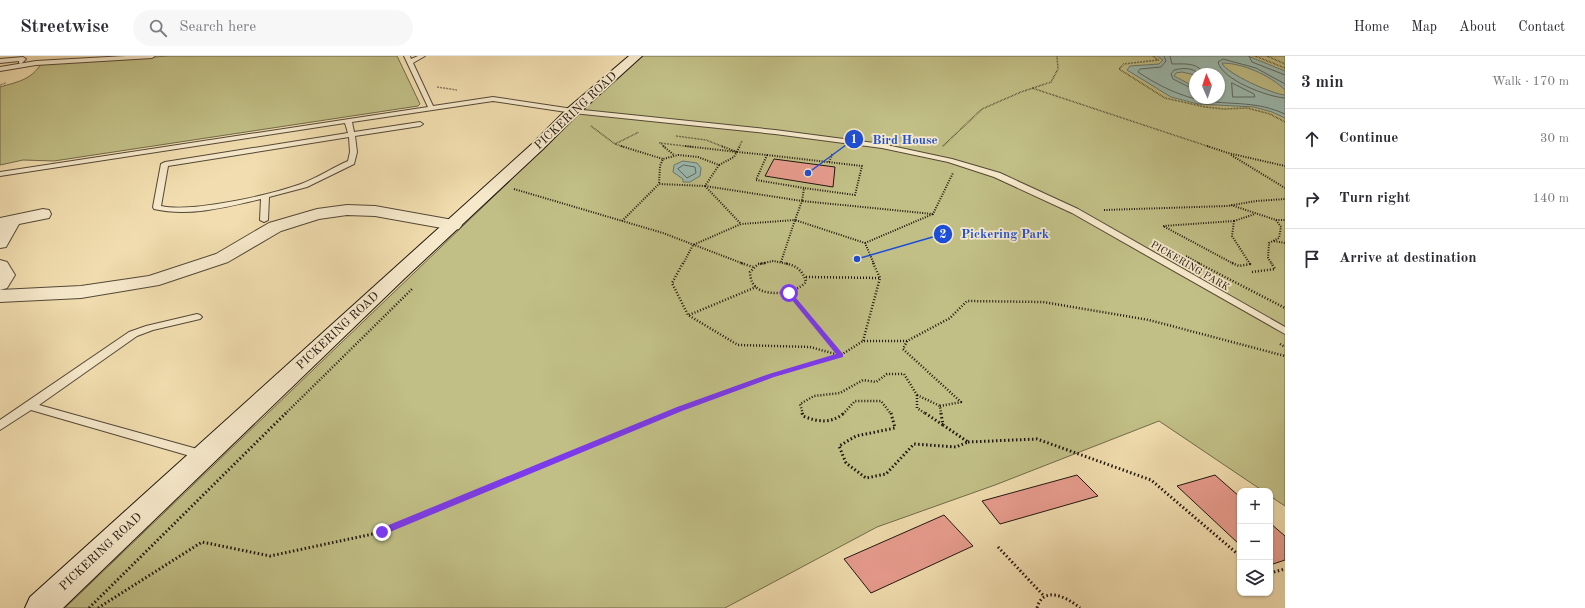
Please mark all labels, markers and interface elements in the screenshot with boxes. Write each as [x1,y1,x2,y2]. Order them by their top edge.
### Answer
search box [133,10,413,46]
icon: search [147,17,169,39]
text: Streetwise [20,18,109,37]
text: Search here [179,20,256,35]
text: Home [1354,20,1389,34]
text: Map [1411,20,1437,34]
text: About [1459,20,1496,34]
text: Contact [1518,20,1565,34]
north arrow [1189,68,1225,104]
street label: PICKERING ROAD [533,70,619,152]
text: 3 min [1301,74,1344,91]
text: Walk · 170 m [1492,75,1569,88]
callout: Bird House [844,127,945,152]
icon: ahead [1301,128,1323,150]
text: Continue [1339,131,1398,146]
text: 30 m [1540,132,1569,145]
text: 1 [851,134,857,146]
text: Bird House [872,134,938,147]
icon: right [1301,188,1323,210]
text: Turn right [1339,191,1410,206]
text: 140 m [1532,192,1569,205]
callout: Pickering Park [933,221,1057,246]
text: Pickering Park [961,228,1050,241]
text: 2 [940,229,947,241]
street label: PICKERING PARK [1149,239,1231,293]
icon: arrive [1301,248,1323,270]
text: Arrive at destination [1339,251,1477,266]
route start [780,284,798,302]
street label: PICKERING ROAD [295,290,381,372]
map controls [1237,488,1273,596]
button: + [1237,488,1273,524]
street label: PICKERING ROAD [58,511,144,593]
route end [373,523,391,541]
button: − [1237,524,1273,560]
button: layers [1237,560,1273,596]

